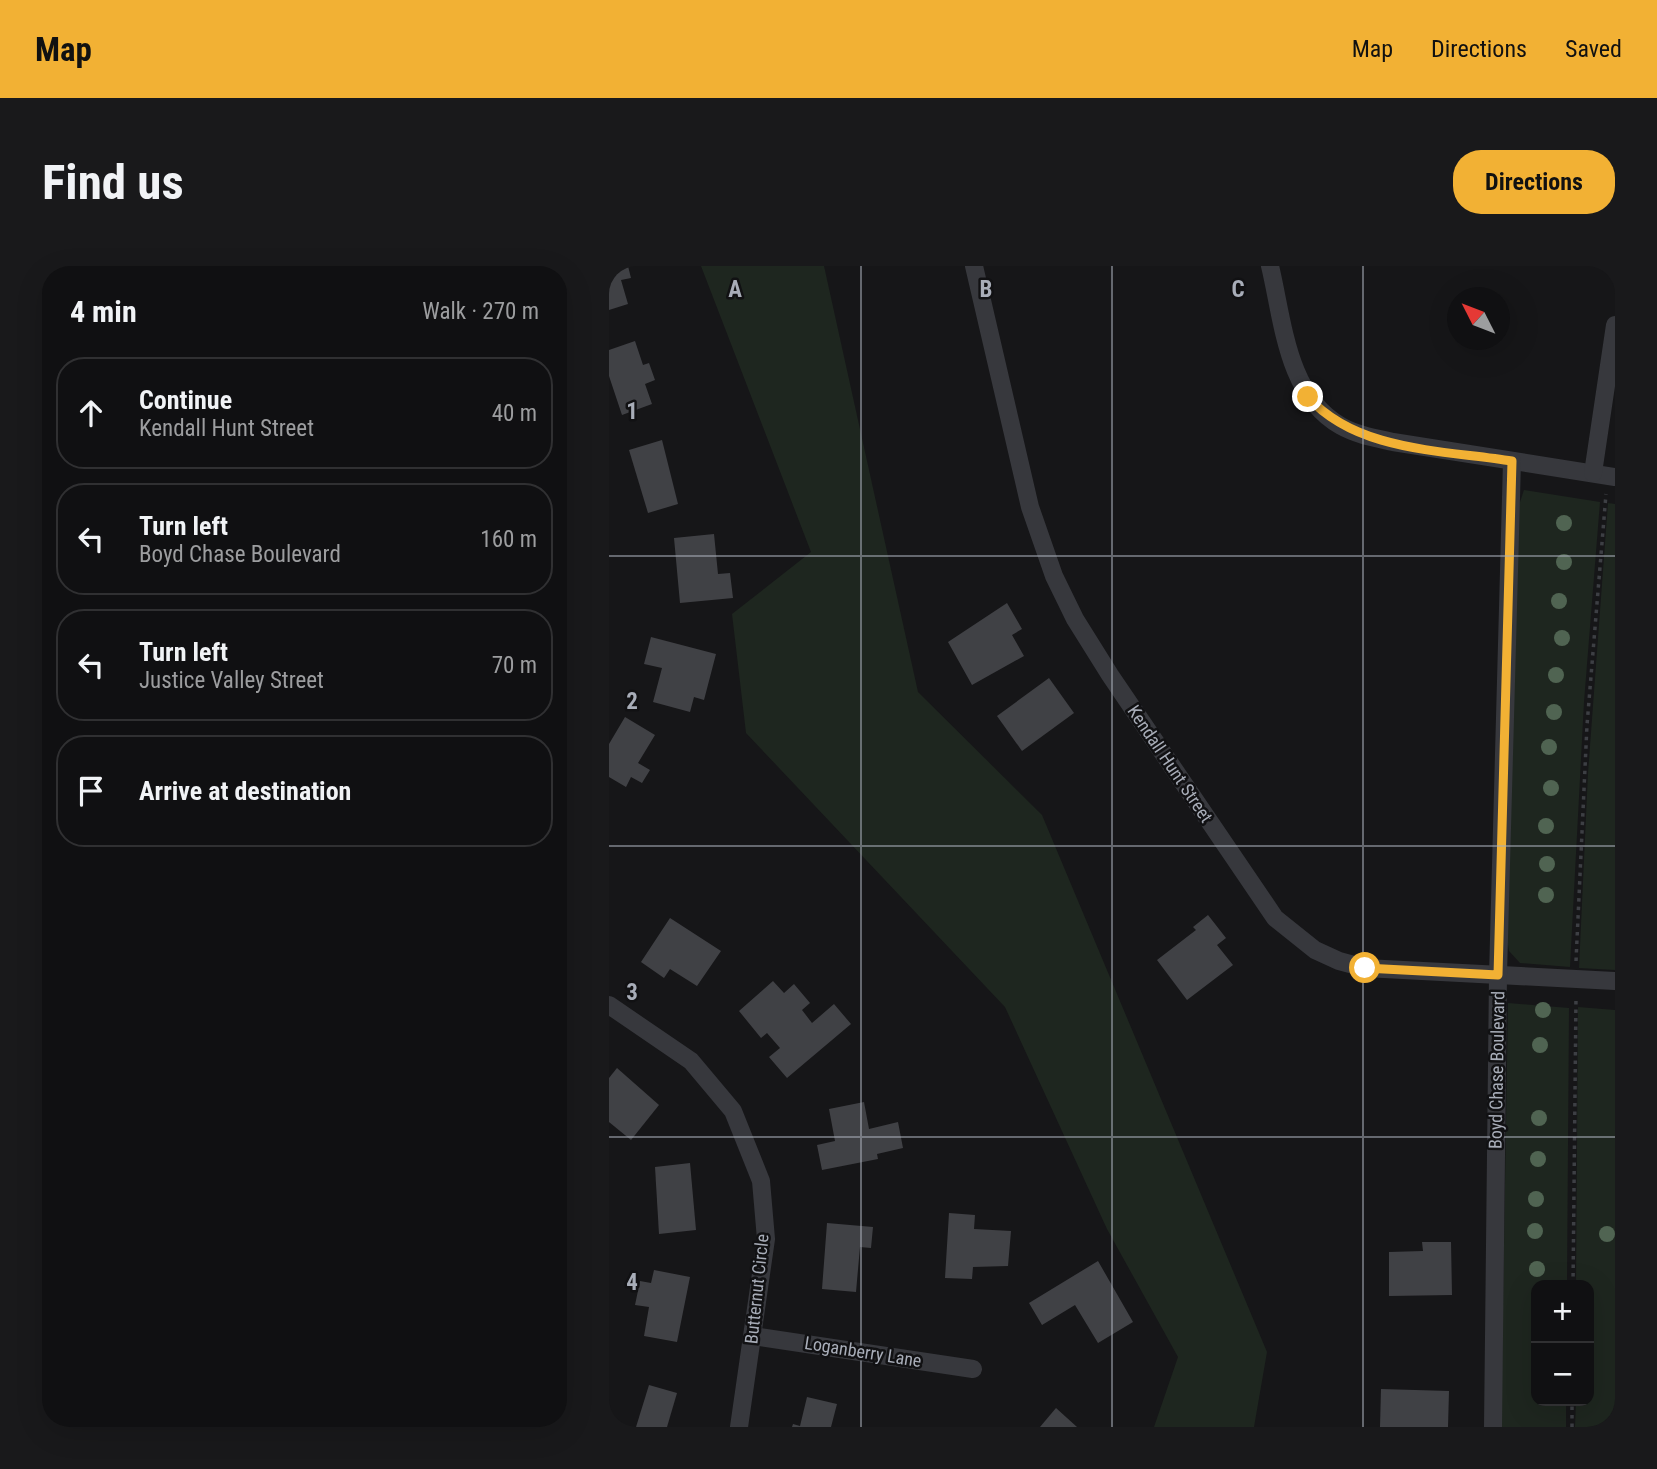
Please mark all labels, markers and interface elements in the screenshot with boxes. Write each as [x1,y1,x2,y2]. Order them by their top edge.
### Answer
text: Map [35,30,92,69]
text: Map [1352,35,1393,63]
text: Directions [1431,35,1527,63]
text: Saved [1565,35,1622,63]
button: Directions [1453,150,1615,214]
text: Find us [42,154,184,211]
text: A [728,276,742,303]
text: B [980,276,992,303]
text: C [1231,276,1245,303]
north arrow [1447,287,1510,350]
text: 4 min [70,294,137,329]
text: Walk · 270 m [422,298,539,325]
route end [1292,381,1323,412]
text: Continue [139,385,232,415]
icon: ahead [72,394,110,432]
text: 1 [626,398,638,425]
text: 40 m [492,400,537,427]
text: Kendall Hunt Street [139,415,314,442]
text: Turn left [139,511,228,541]
icon: left [72,520,110,558]
text: 160 m [480,526,537,553]
text: Boyd Chase Boulevard [139,541,341,568]
text: Turn left [139,637,228,667]
icon: left [72,646,110,684]
text: 70 m [492,652,537,679]
text: Justice Valley Street [139,667,324,694]
text: 2 [626,688,638,715]
street label: Kendall Hunt Street [1123,701,1217,826]
icon: arrive [72,772,110,810]
text: Arrive at destination [139,776,351,806]
route start [1349,952,1380,983]
text: 3 [626,979,638,1006]
street label: Boyd Chase Boulevard [1485,991,1508,1149]
street label: Butternut Circle [740,1233,773,1345]
text: 4 [626,1269,638,1296]
map controls [1531,1280,1594,1406]
button: + [1531,1280,1594,1343]
street label: Loganberry Lane [803,1332,923,1371]
button: − [1531,1343,1594,1406]

